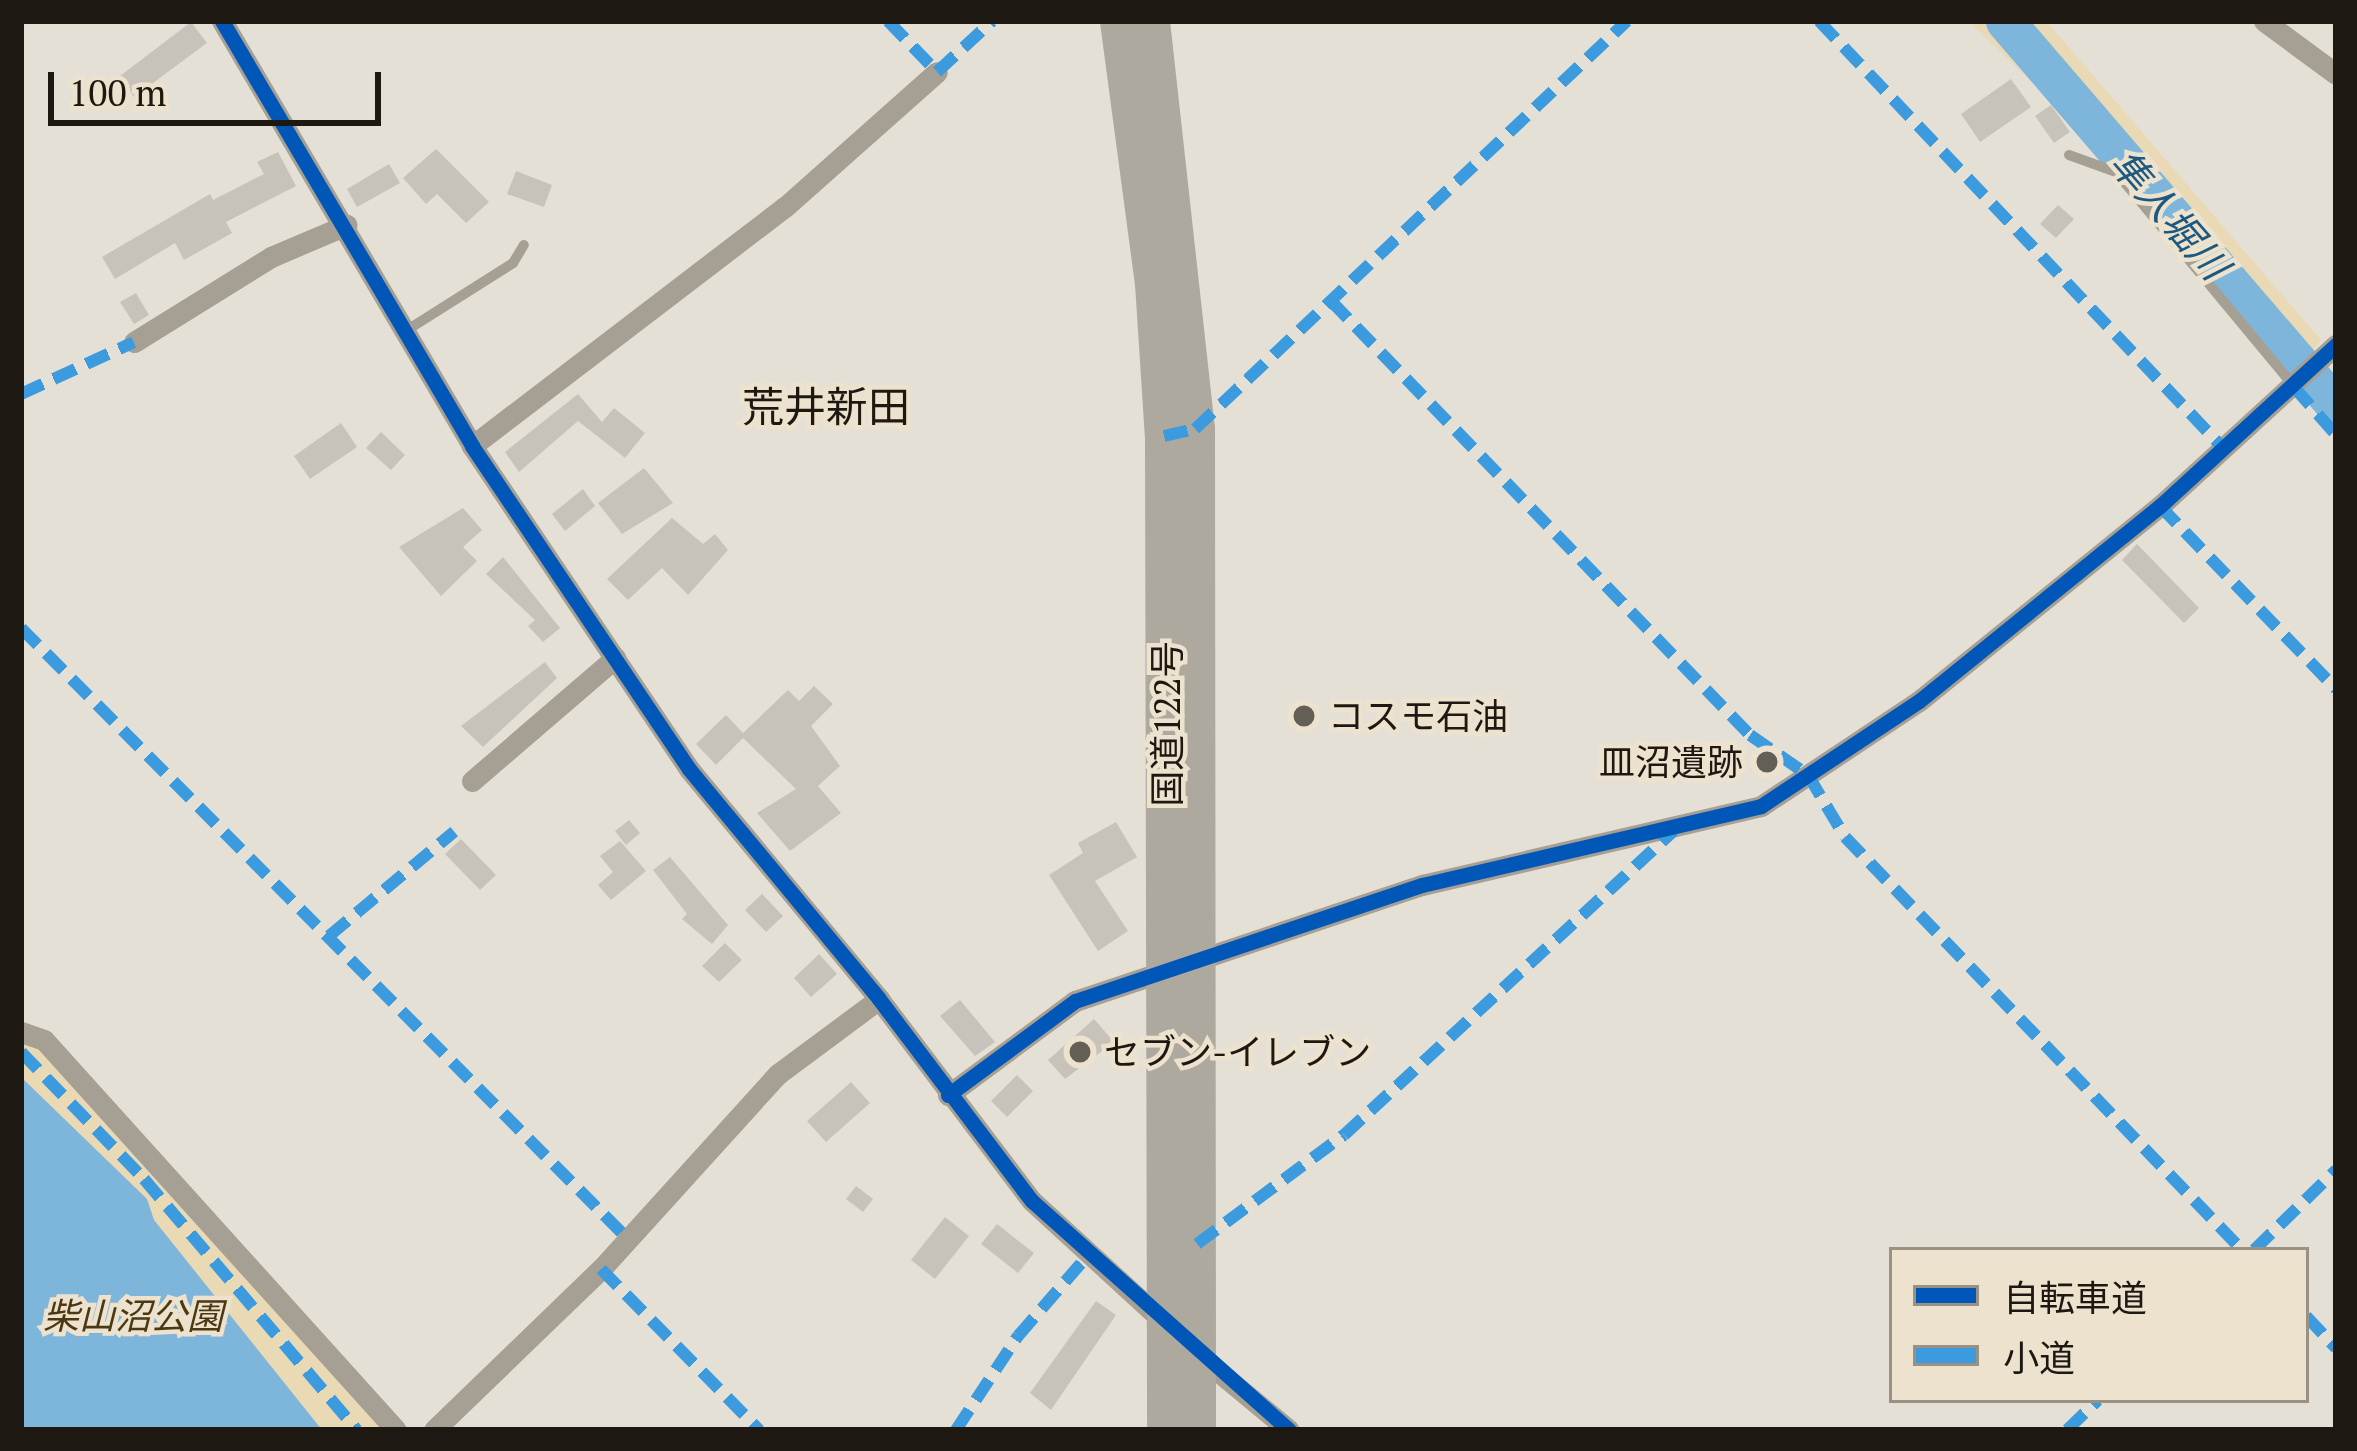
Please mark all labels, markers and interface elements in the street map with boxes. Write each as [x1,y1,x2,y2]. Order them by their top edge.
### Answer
scale bar [54,48,387,122]
text: 100 m [69,69,166,116]
water label: 隼人堀川 [2101,140,2239,288]
district label: 荒井新田 [742,381,910,431]
street label: 国道122号 [1145,641,1189,807]
place label: コスモ石油 [1328,694,1508,738]
marker: コスモ石油 [1291,703,1317,729]
place label: 皿沼遺跡 [1599,740,1743,784]
marker: 皿沼遺跡 [1754,749,1780,775]
place label: セブン-イレブン [1104,1030,1371,1074]
marker: セブン-イレブン [1067,1039,1093,1065]
legend [1889,1247,2309,1403]
text: 自転車道 [2003,1274,2147,1321]
park label: 柴山沼公園 [43,1294,223,1338]
text: 小道 [2003,1334,2075,1381]

